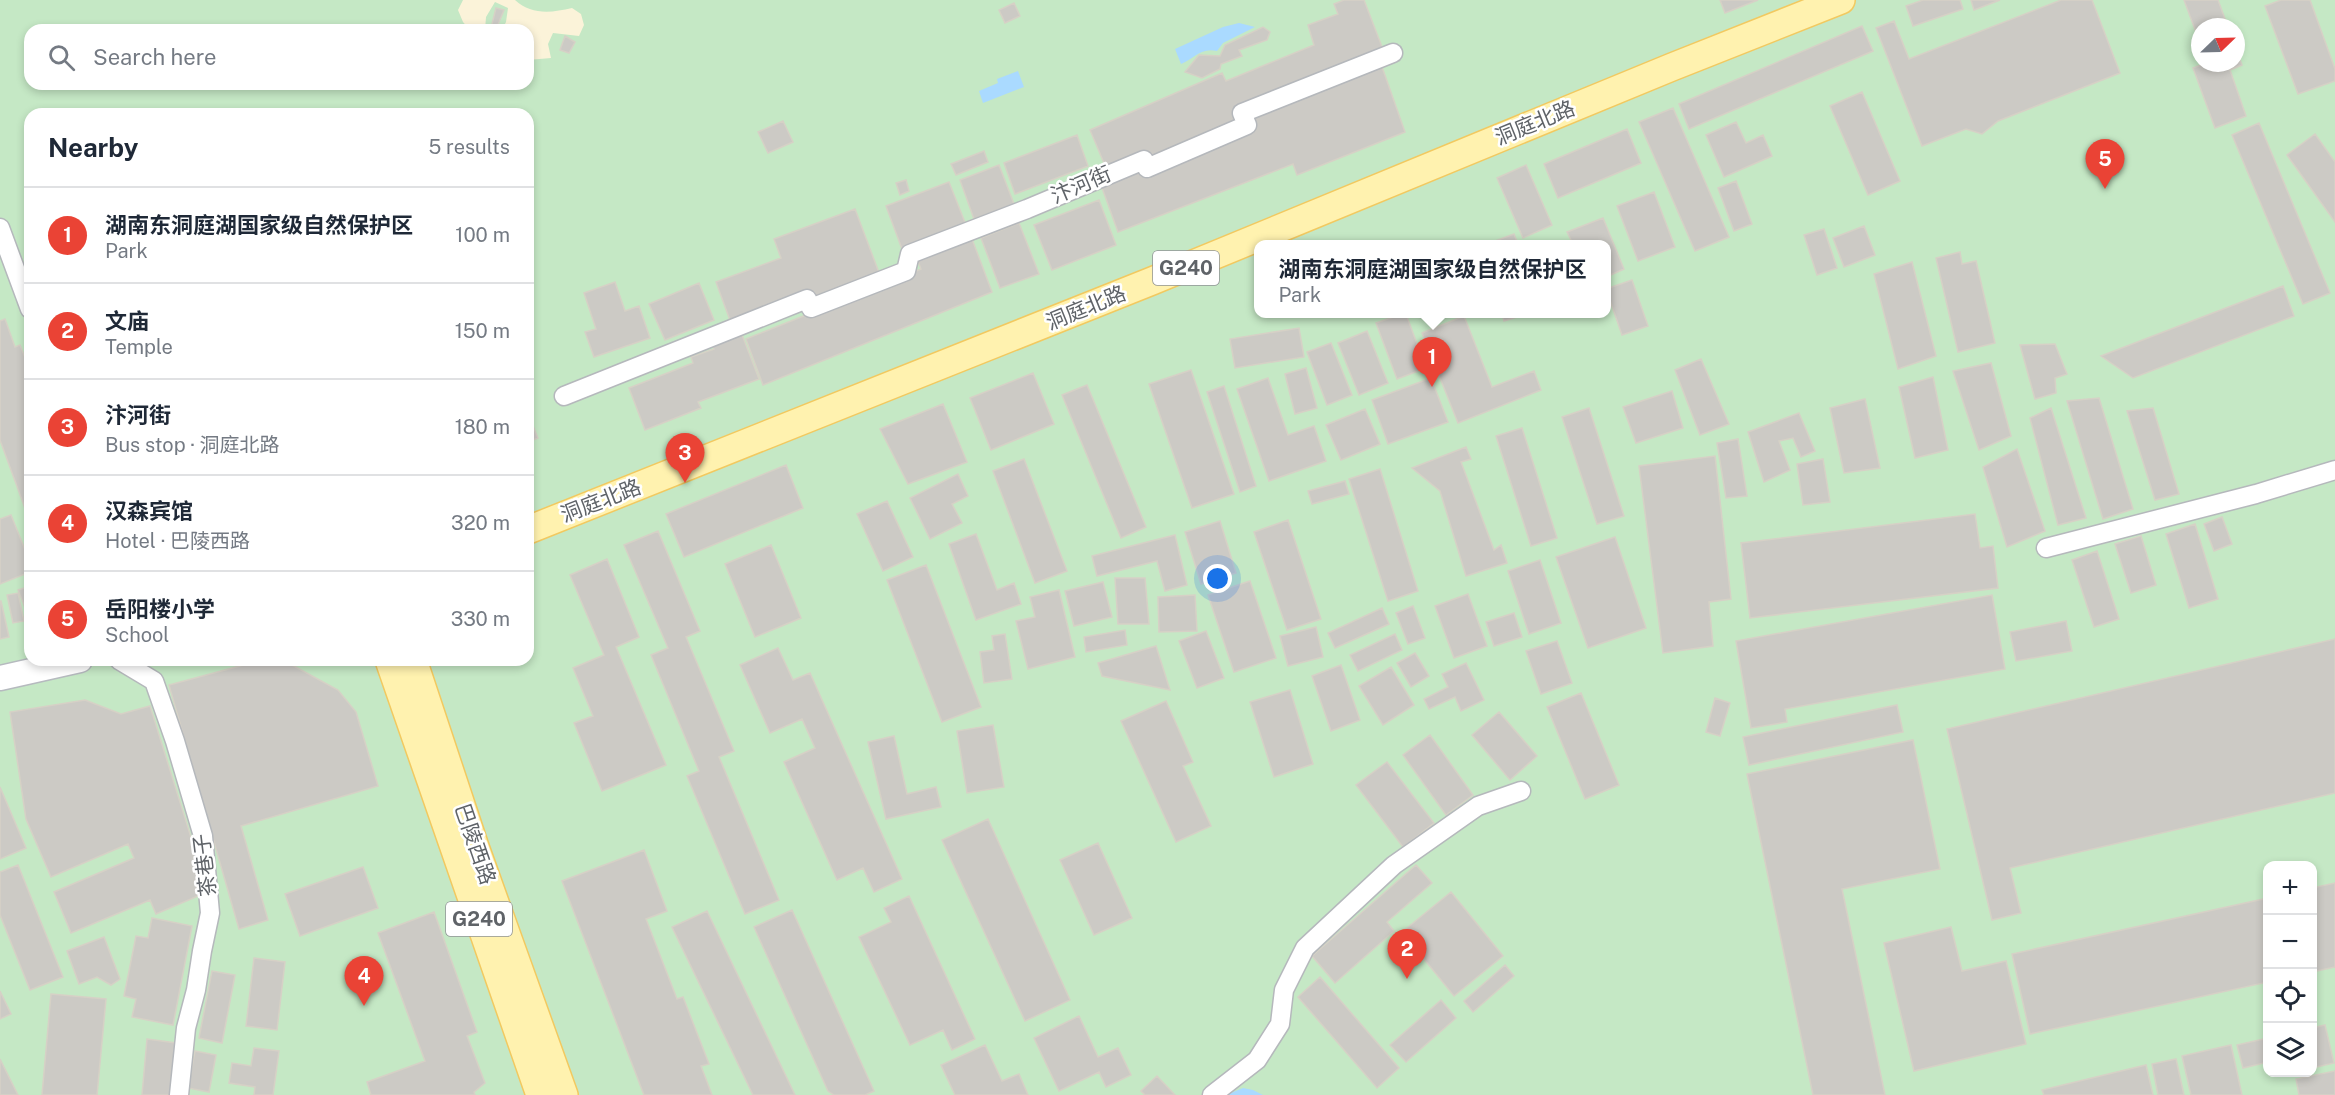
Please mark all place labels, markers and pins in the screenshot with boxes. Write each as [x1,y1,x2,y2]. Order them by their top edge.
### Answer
pin: 5 [2086,140,2124,189]
pin: 1 [1412,338,1452,387]
pin: 3 [666,434,704,483]
pin: 2 [1388,930,1426,979]
pin: 4 [344,956,384,1006]

